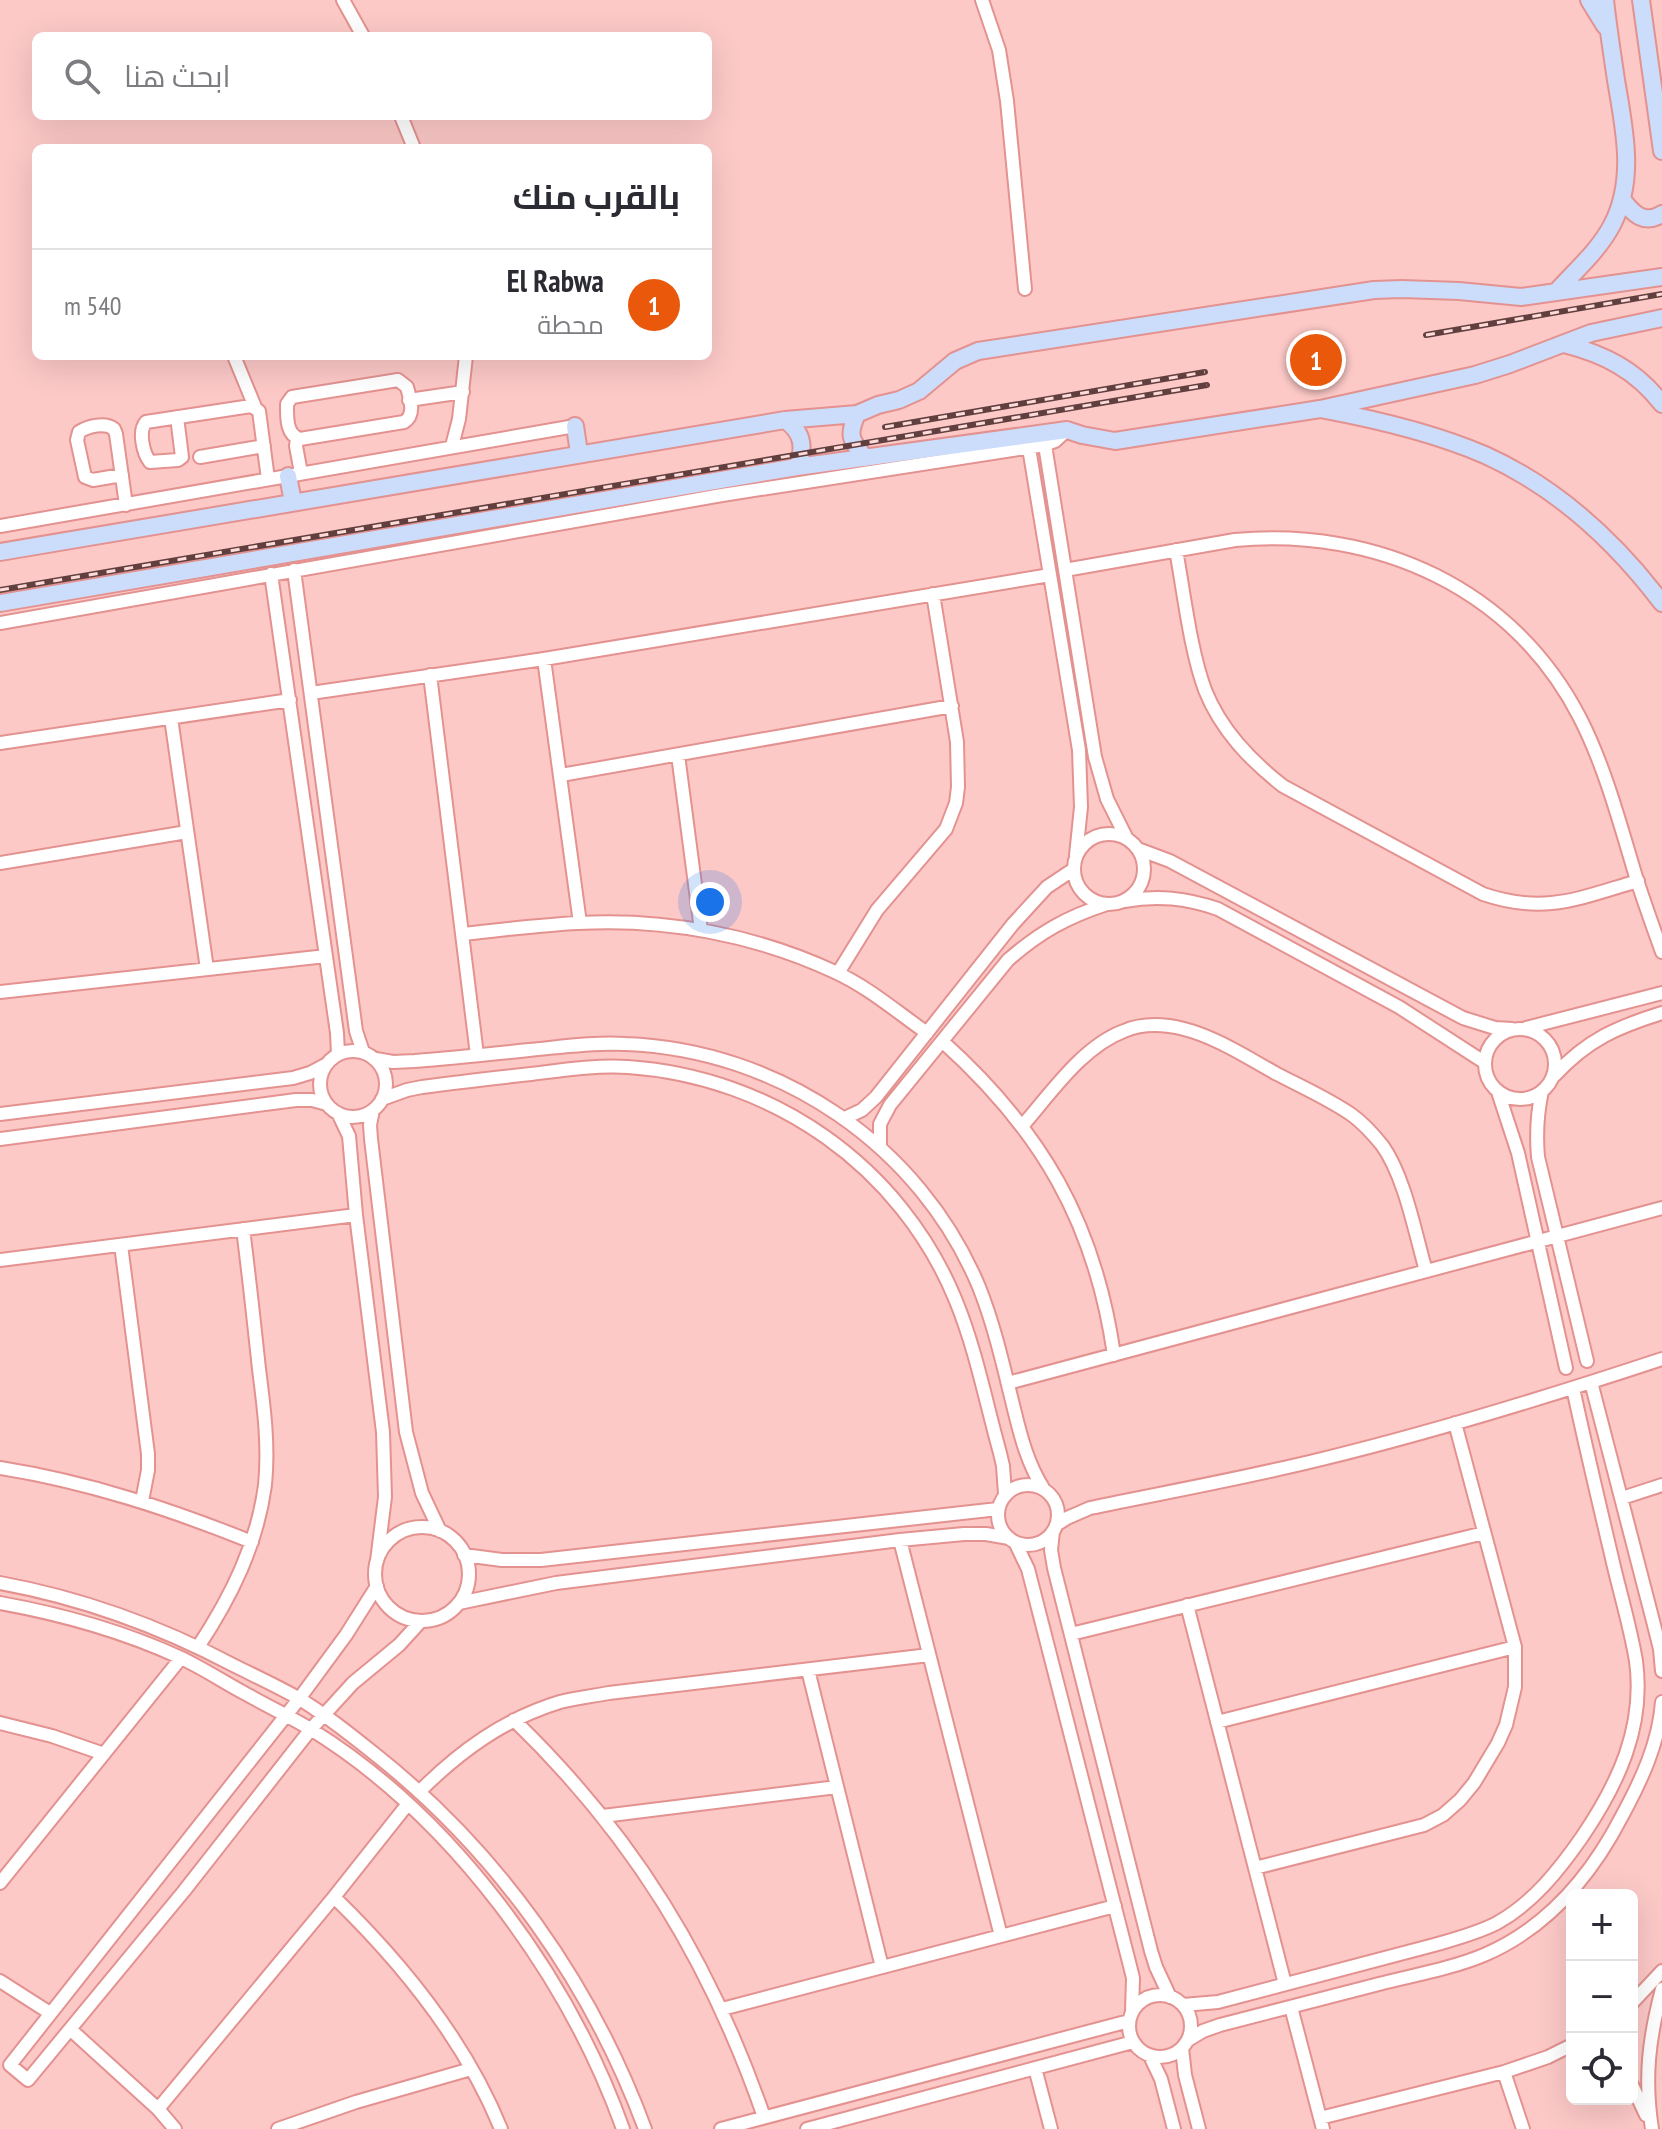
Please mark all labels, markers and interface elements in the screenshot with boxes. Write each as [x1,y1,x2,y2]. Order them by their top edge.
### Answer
search box [32,32,712,120]
icon: search [60,54,104,98]
text: ابحث هنا [124,56,231,95]
text: بالقرب منك [513,174,680,218]
text: El Rabwa [507,261,604,300]
text: 540 m [64,289,122,322]
text: 1 [648,289,660,322]
text: محطة [537,308,604,341]
pin: 1 [1290,330,1342,390]
your location [690,882,730,922]
map controls [1566,1889,1638,2105]
button: + [1566,1889,1638,1961]
button: − [1566,1961,1638,2033]
button: locate [1566,2033,1638,2105]

